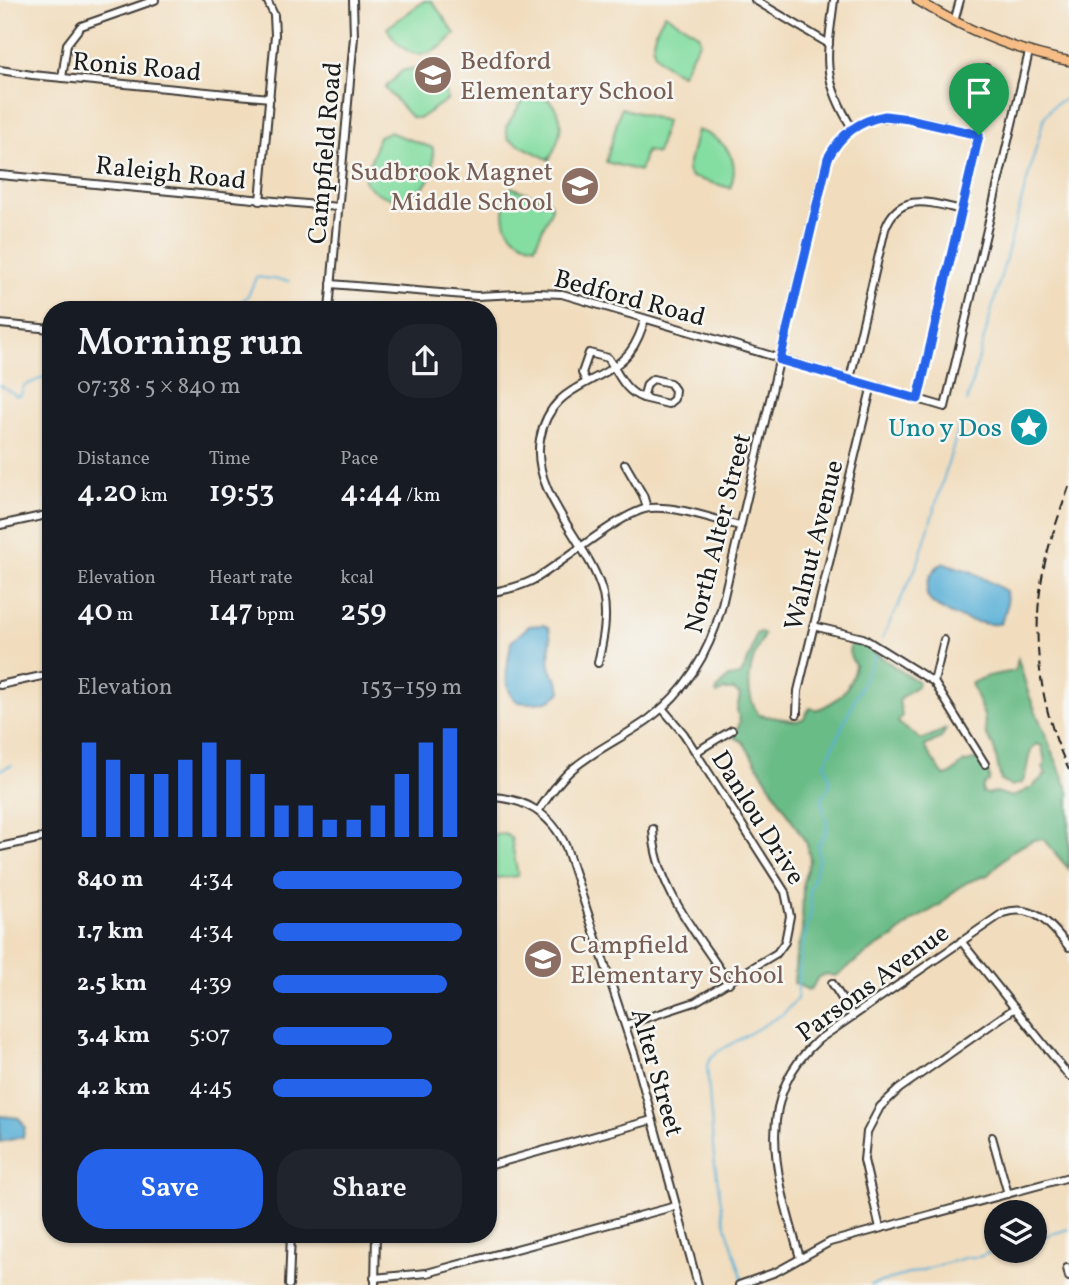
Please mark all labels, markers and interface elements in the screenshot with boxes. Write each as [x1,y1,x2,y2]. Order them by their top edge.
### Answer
street label: Ronis Road [71,44,203,92]
place label: Bedford Elementary School [460,44,674,110]
school or university icon: Bedford Elementary School [412,54,454,96]
street label: Campfield Road [300,61,352,246]
pin [949,63,1009,135]
icon: arrive [960,74,998,112]
street label: Raleigh Road [94,148,248,200]
place label: Sudbrook Magnet Middle School [350,155,553,221]
school or university icon: Sudbrook Magnet Middle School [559,165,601,207]
street label: Bedford Road [550,261,709,336]
text: Morning run [77,318,303,371]
button: share [388,324,462,398]
text: 07:38 · 5 × 840 m [77,371,241,403]
place icon: Uno y Dos [1008,406,1050,448]
place label: Uno y Dos [888,411,1002,447]
street label: North Alter Street [677,429,761,637]
text: Distance [77,446,150,472]
text: Time [209,446,250,472]
text: Pace [340,446,378,472]
street label: Walnut Avenue [776,456,854,635]
text: 4.20 [77,472,137,514]
text: 19:53 [209,472,274,514]
text: 4:44 [340,472,403,514]
text: km [137,483,168,509]
text: /km [403,483,440,509]
text: Elevation [77,565,156,591]
text: Heart rate [209,565,293,591]
text: kcal [340,565,374,591]
text: 40 [77,591,113,633]
text: 147 [209,591,253,633]
text: 259 [340,591,386,633]
text: m [113,602,133,628]
text: bpm [253,602,295,628]
text: Elevation [77,672,173,704]
text: 153–159 m [361,672,462,704]
street label: Danlou Drive [702,744,813,892]
text: 840 m [77,864,143,896]
text: 4:34 [189,864,234,896]
text: 1.7 km [77,916,144,948]
text: 4:34 [189,916,234,948]
street label: Parsons Avenue [789,916,957,1051]
place label: Campfield Elementary School [570,928,784,994]
school or university icon: Campfield Elementary School [522,938,564,980]
text: 2.5 km [77,968,147,1000]
text: 4:39 [189,968,231,1000]
street label: Alter Street [621,1004,692,1141]
text: 3.4 km [77,1020,150,1052]
text: 5:07 [189,1020,230,1052]
text: 4.2 km [77,1072,150,1104]
text: 4:45 [189,1072,232,1104]
button: Save [77,1149,263,1229]
button: Share [277,1149,462,1229]
map controls [984,1200,1047,1263]
button: layers [984,1200,1047,1263]

